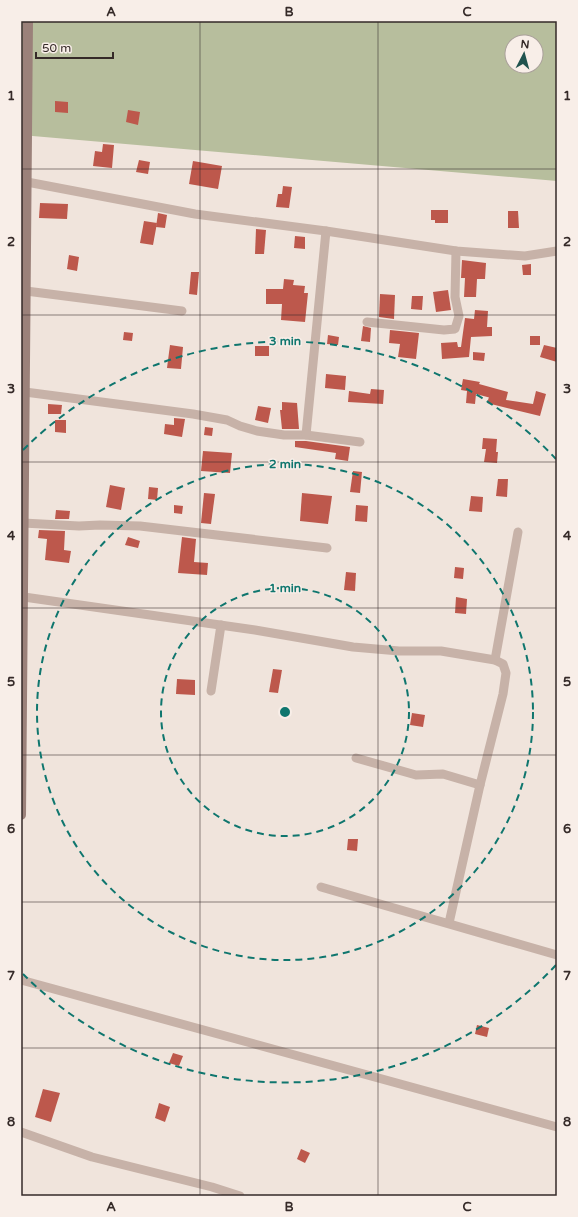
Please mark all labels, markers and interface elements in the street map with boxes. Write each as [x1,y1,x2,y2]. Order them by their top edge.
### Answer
text: A [106,4,116,20]
text: B [284,4,294,20]
text: C [462,4,472,20]
scale bar [36,34,113,60]
north arrow [504,34,544,74]
text: N [520,38,530,51]
text: 50 m [42,41,71,55]
text: 1 [7,88,15,104]
text: 1 [563,88,571,104]
text: 2 [7,234,15,250]
text: 2 [563,234,571,250]
text: 3 min [269,334,301,348]
text: 3 [7,381,15,397]
text: 3 [563,381,571,397]
text: 2 min [269,457,301,471]
text: 4 [7,528,16,544]
text: 4 [563,528,572,544]
text: 1 min [269,581,301,595]
text: 5 [7,674,15,690]
text: 5 [563,674,571,690]
centre of rings [278,705,292,719]
text: 6 [7,821,15,837]
text: 6 [563,821,571,837]
text: 7 [7,968,15,984]
text: 7 [563,968,571,984]
text: 8 [7,1114,15,1130]
text: 8 [563,1114,571,1130]
text: A [106,1199,116,1215]
text: B [284,1199,294,1215]
text: C [462,1199,472,1215]

